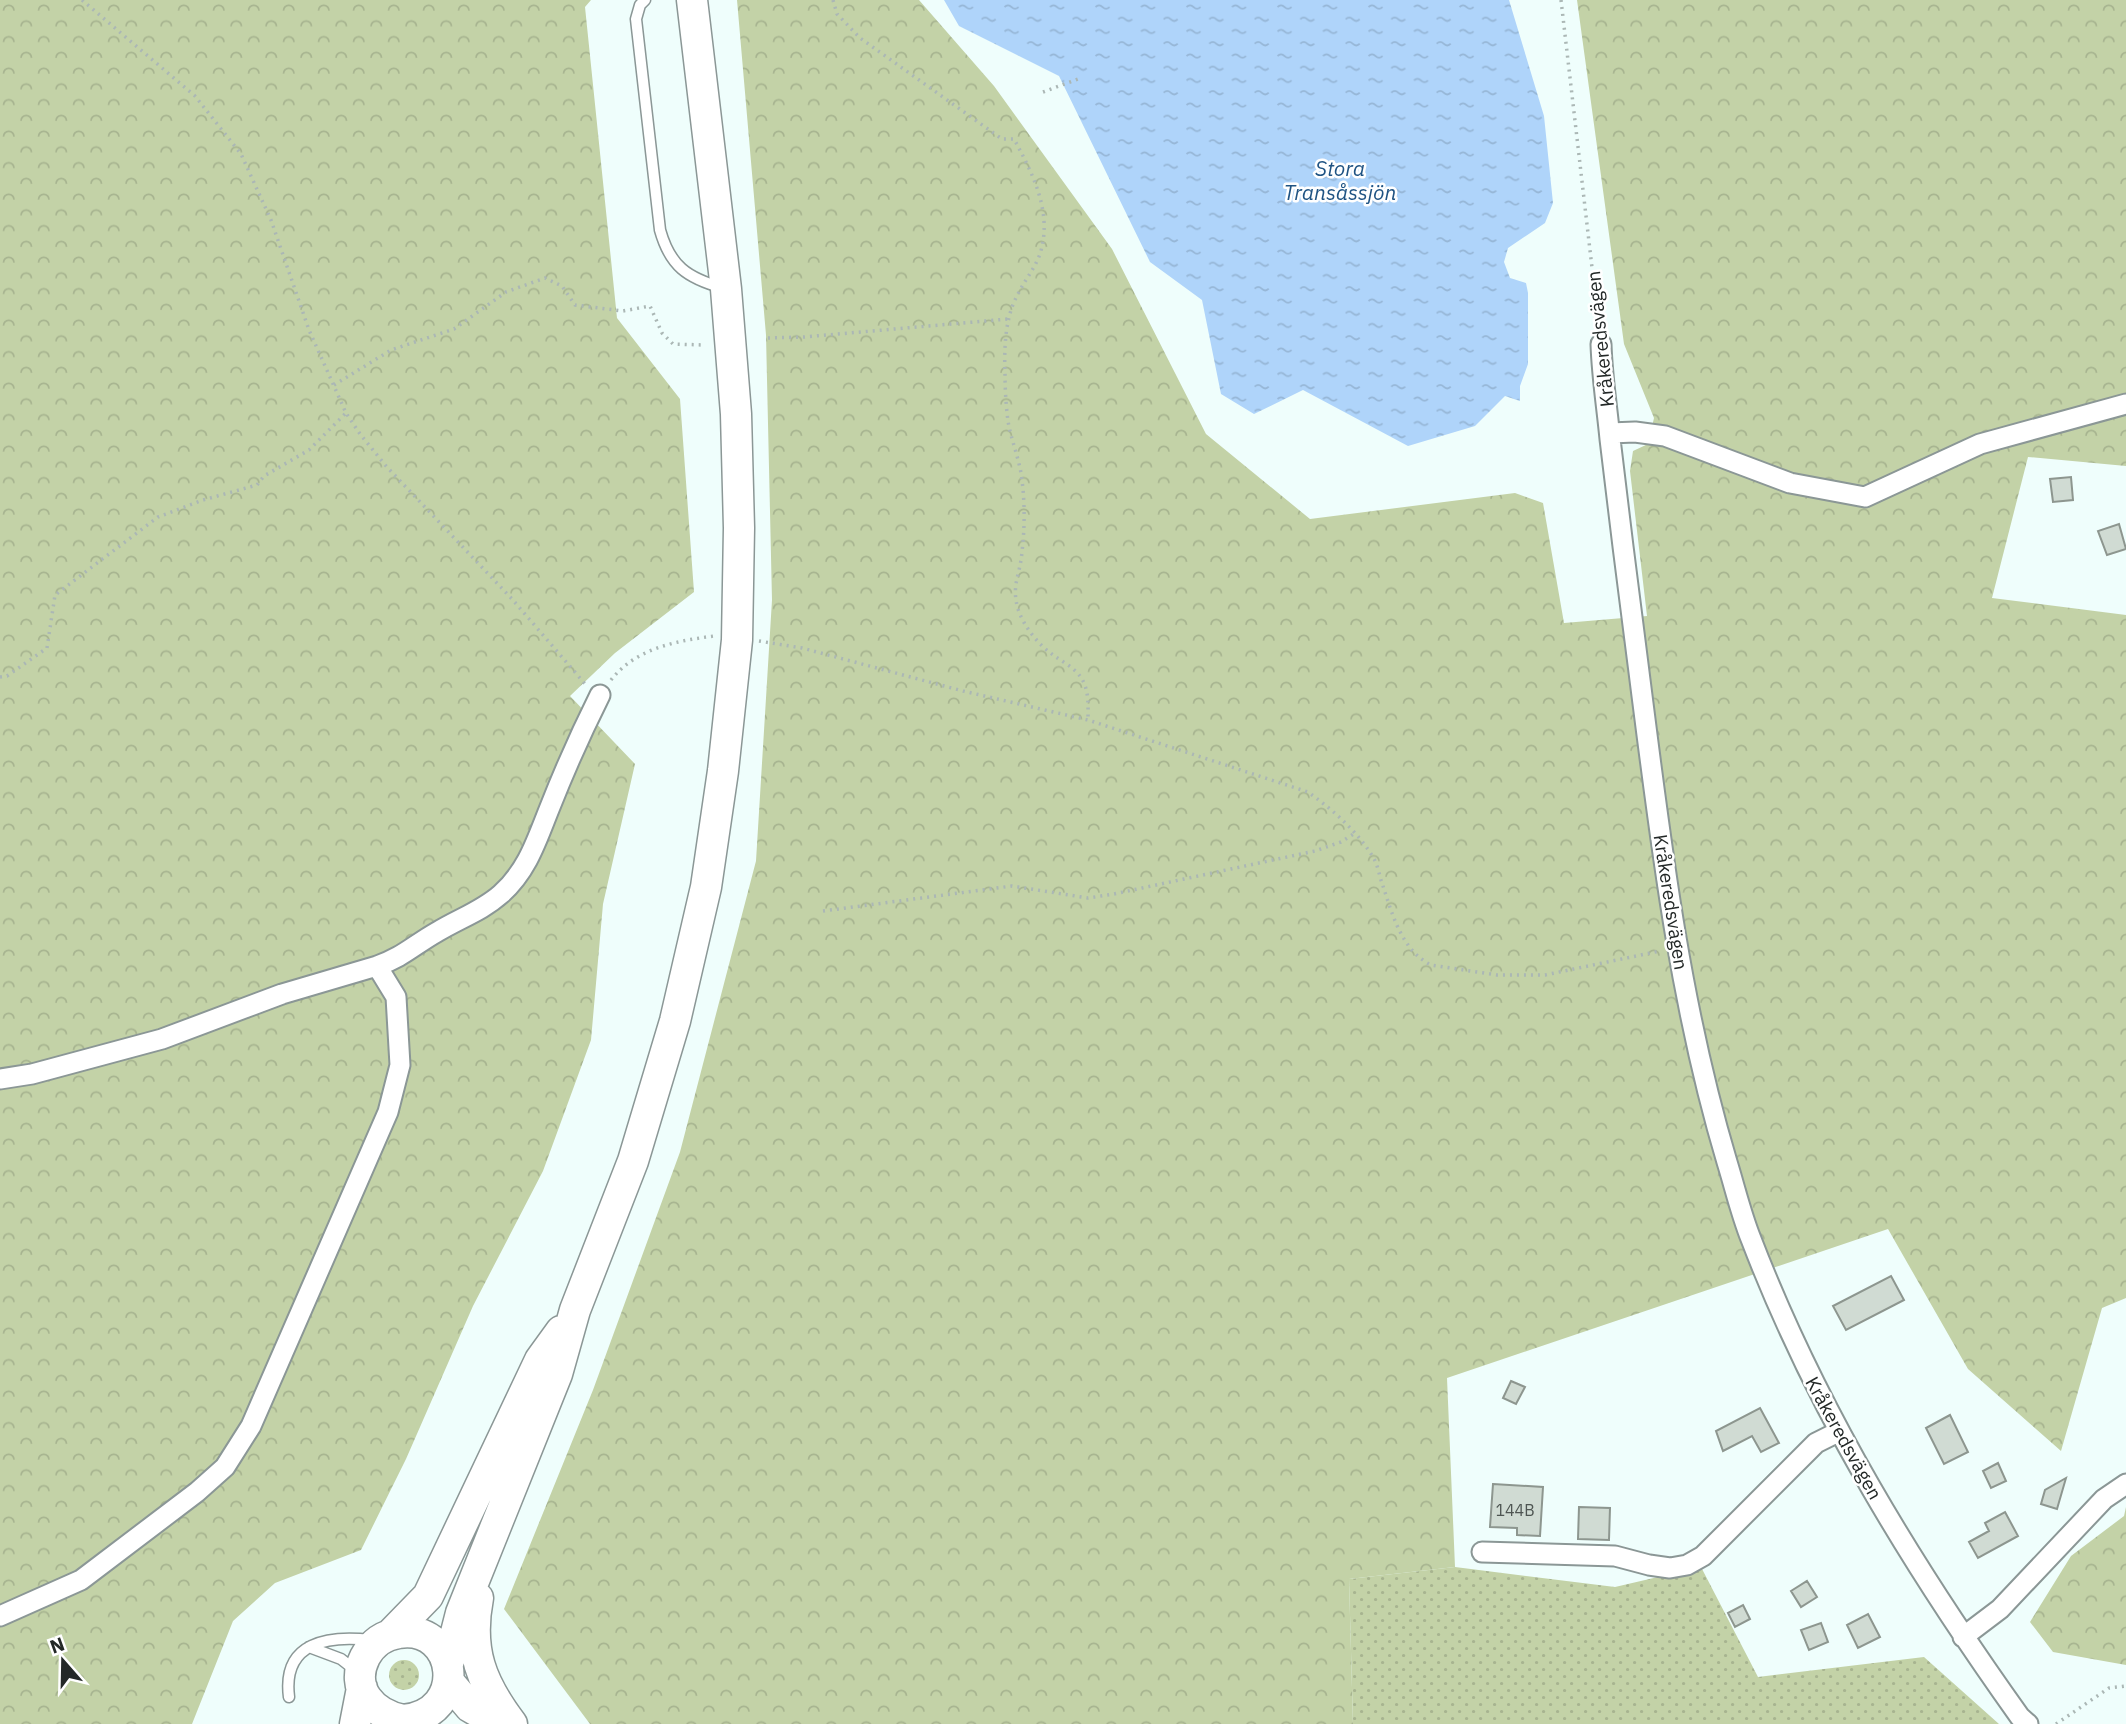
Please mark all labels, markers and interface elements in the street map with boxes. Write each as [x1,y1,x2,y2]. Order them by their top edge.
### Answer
water label: Stora Transåssjön [1284,154,1396,206]
street label: Kråkeredsvägen [1581,270,1619,408]
street label: Kråkeredsvägen [1648,833,1694,971]
street label: Kråkeredsvägen [1800,1372,1888,1504]
house number: 144B [1495,1500,1535,1520]
north arrow [28,1626,98,1696]
text: N [47,1631,68,1659]

